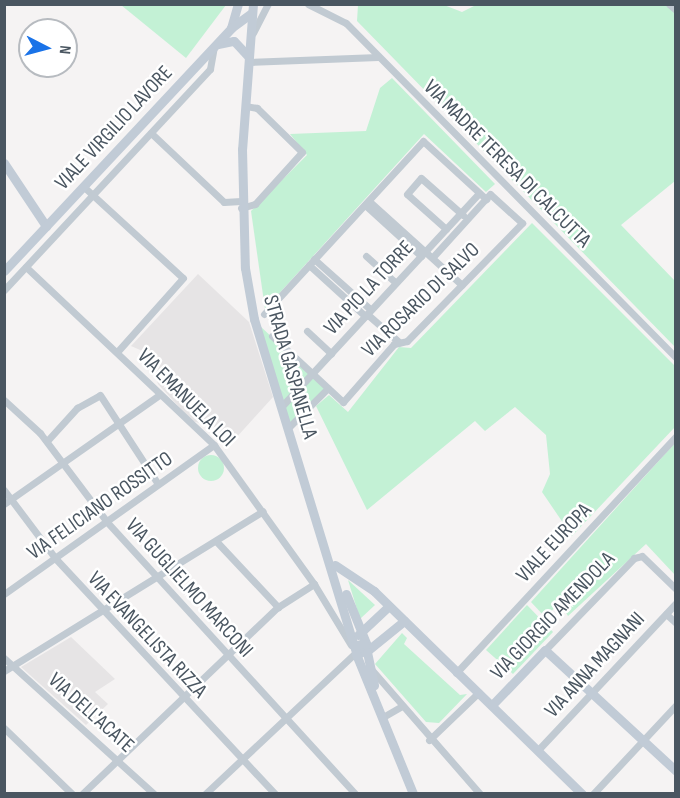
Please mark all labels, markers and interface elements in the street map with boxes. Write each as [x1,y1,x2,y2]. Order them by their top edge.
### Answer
north arrow [18,18,78,78]
text: N [55,44,74,55]
street label: VIALE VIRGILIO LAVORE [50,61,178,195]
street label: VIA MADRE TERESA DI CALCUTTA [418,75,596,253]
street label: VIA PIO LA TORRE [319,236,419,340]
street label: VIA ROSARIO DI SALVO [357,238,485,362]
street label: STRADA GASPANELLA [257,292,323,442]
street label: VIA EMANUELA LOI [132,344,240,452]
street label: VIA FELICIANO ROSSITTO [23,446,177,566]
street label: VIALE EUROPA [511,498,597,588]
street label: VIA GUGLIELMO MARCONI [120,513,258,663]
street label: VIA GIORGIO AMENDOLA [486,547,620,685]
street label: VIA EVANGELISTA RIZZA [82,567,212,703]
street label: VIA ANNA MAGNANI [540,607,650,723]
street label: VIA DELL'ACATE [43,668,139,758]

